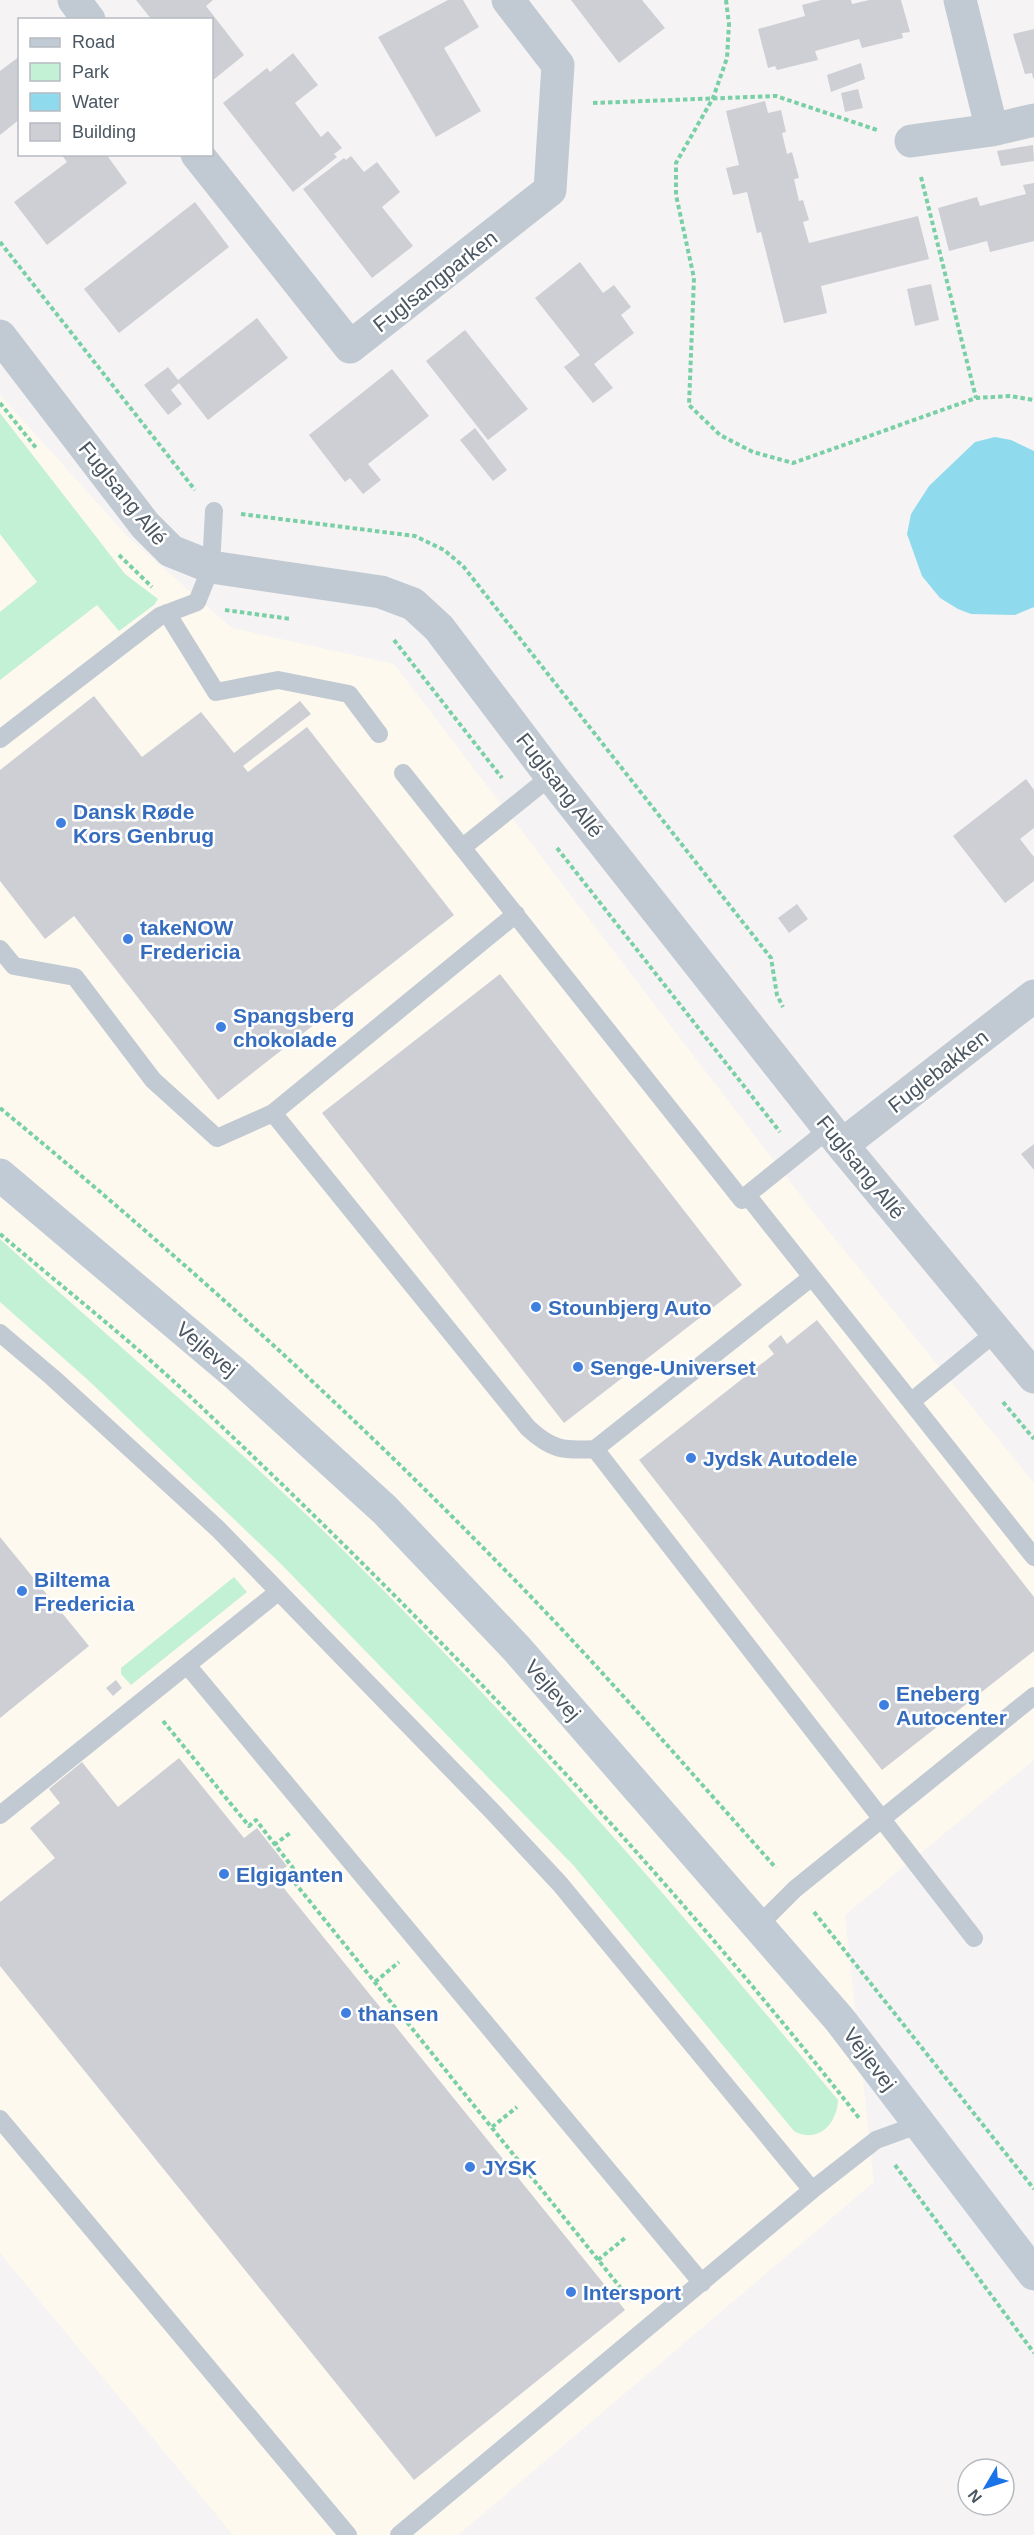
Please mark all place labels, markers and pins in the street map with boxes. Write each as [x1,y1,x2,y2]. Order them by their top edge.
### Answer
place label: Dansk Røde Kors Genbrug [73,800,214,847]
marker: Dansk Røde Kors Genbrug [54,816,68,830]
place label: takeNOW Fredericia [140,916,241,963]
marker: takeNOW Fredericia [121,932,135,946]
place label: Spangsberg chokolade [233,1004,354,1051]
marker: Spangsberg chokolade [214,1020,228,1034]
place label: Stounbjerg Auto [548,1296,712,1319]
marker: Stounbjerg Auto [529,1300,543,1314]
place label: Senge-Universet [590,1356,756,1379]
marker: Senge-Universet [571,1360,585,1374]
place label: Jydsk Autodele [703,1447,857,1470]
marker: Jydsk Autodele [684,1451,698,1465]
place label: Biltema Fredericia [34,1568,135,1615]
marker: Biltema Fredericia [15,1584,29,1598]
place label: Eneberg Autocenter [896,1682,1007,1729]
marker: Eneberg Autocenter [877,1698,891,1712]
place label: Elgiganten [236,1863,343,1886]
marker: Elgiganten [217,1867,231,1881]
place label: thansen [358,2002,439,2025]
marker: thansen [339,2006,353,2020]
place label: JYSK [482,2156,537,2179]
marker: JYSK [463,2160,477,2174]
place label: Intersport [583,2281,681,2304]
marker: Intersport [564,2285,578,2299]

